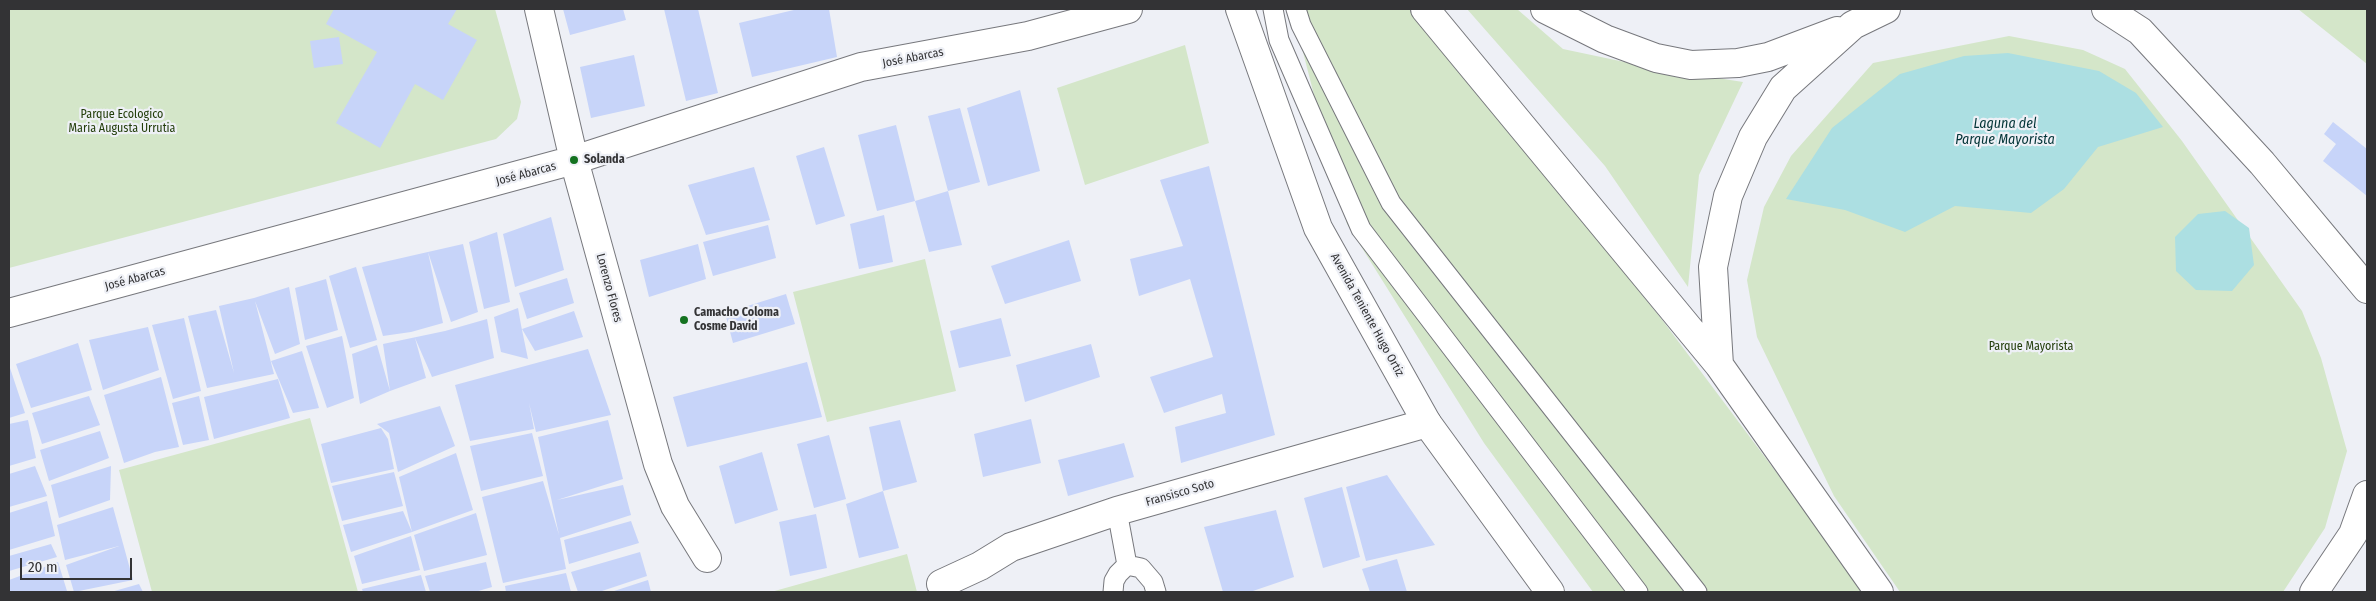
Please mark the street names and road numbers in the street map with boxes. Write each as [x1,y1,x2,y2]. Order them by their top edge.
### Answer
street label: José Abarcas [881,45,945,71]
street label: José Abarcas [494,159,558,189]
street label: Avenida Teniente Hugo Ortiz [1327,251,1407,379]
street label: Lorenzo Flores [593,252,625,324]
street label: José Abarcas [103,264,167,294]
street label: Fransisco Soto [1144,476,1216,510]

